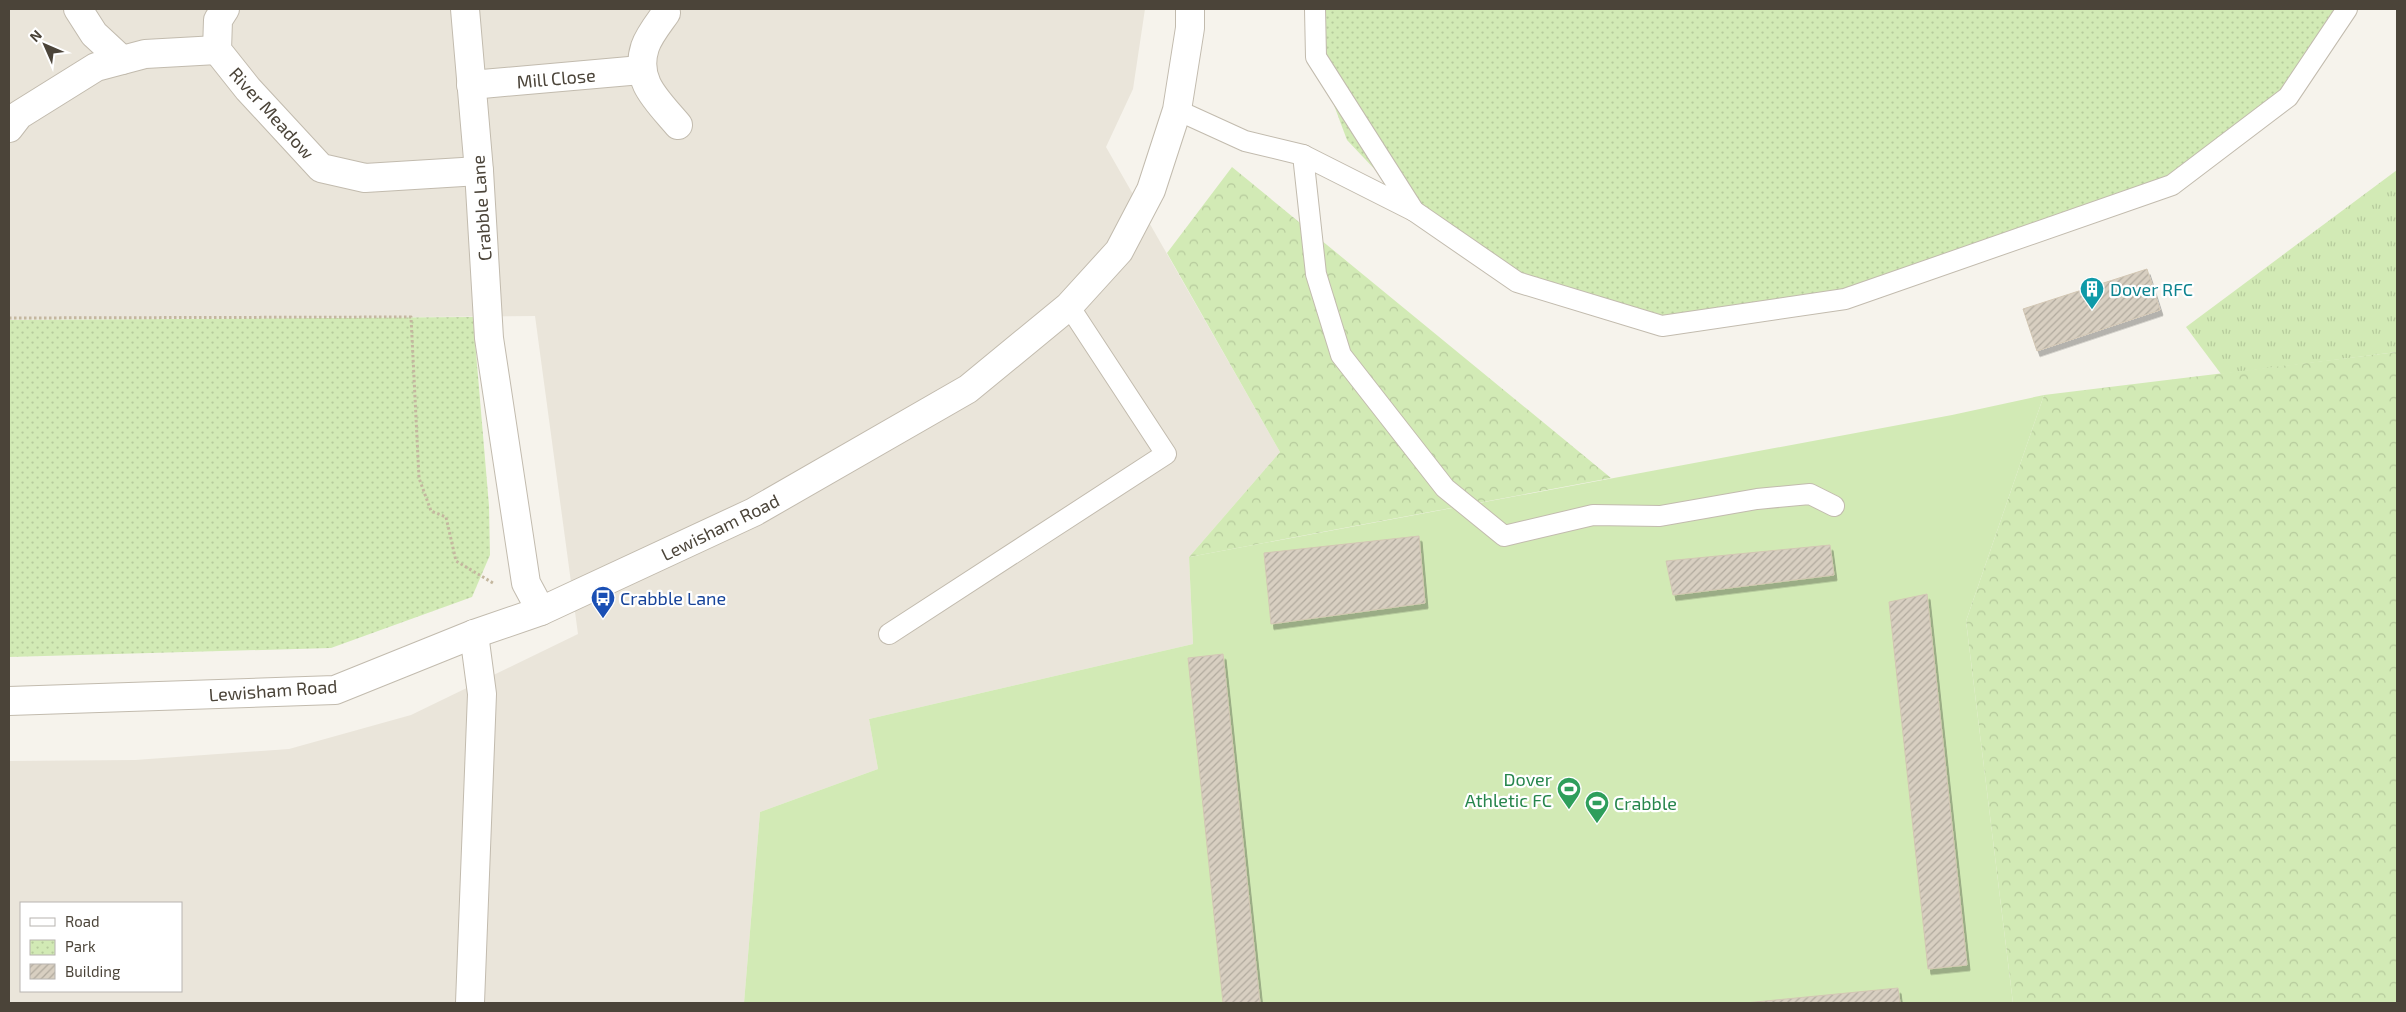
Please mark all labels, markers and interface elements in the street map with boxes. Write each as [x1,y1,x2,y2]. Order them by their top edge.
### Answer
north arrow [20,20,70,70]
text: N [26,26,45,45]
street label: River Meadow [225,62,319,164]
street label: Mill Close [516,64,596,92]
street label: Crabble Lane [466,154,496,262]
building icon: Dover RFC [2079,276,2105,310]
place label: Dover RFC [2110,278,2193,300]
street label: Lewisham Road [657,489,783,565]
bus stop icon: Crabble Lane [590,585,616,619]
place label: Crabble Lane [620,587,726,609]
street label: Lewisham Road [208,675,338,705]
place label: Dover Athletic FC [1465,768,1552,811]
sports icon: Dover Athletic FC [1556,776,1582,810]
sports icon: Crabble [1584,790,1610,824]
place label: Crabble [1614,792,1677,814]
legend [20,902,182,992]
text: Road [65,912,100,930]
text: Park [65,937,96,955]
text: Building [65,962,121,980]

